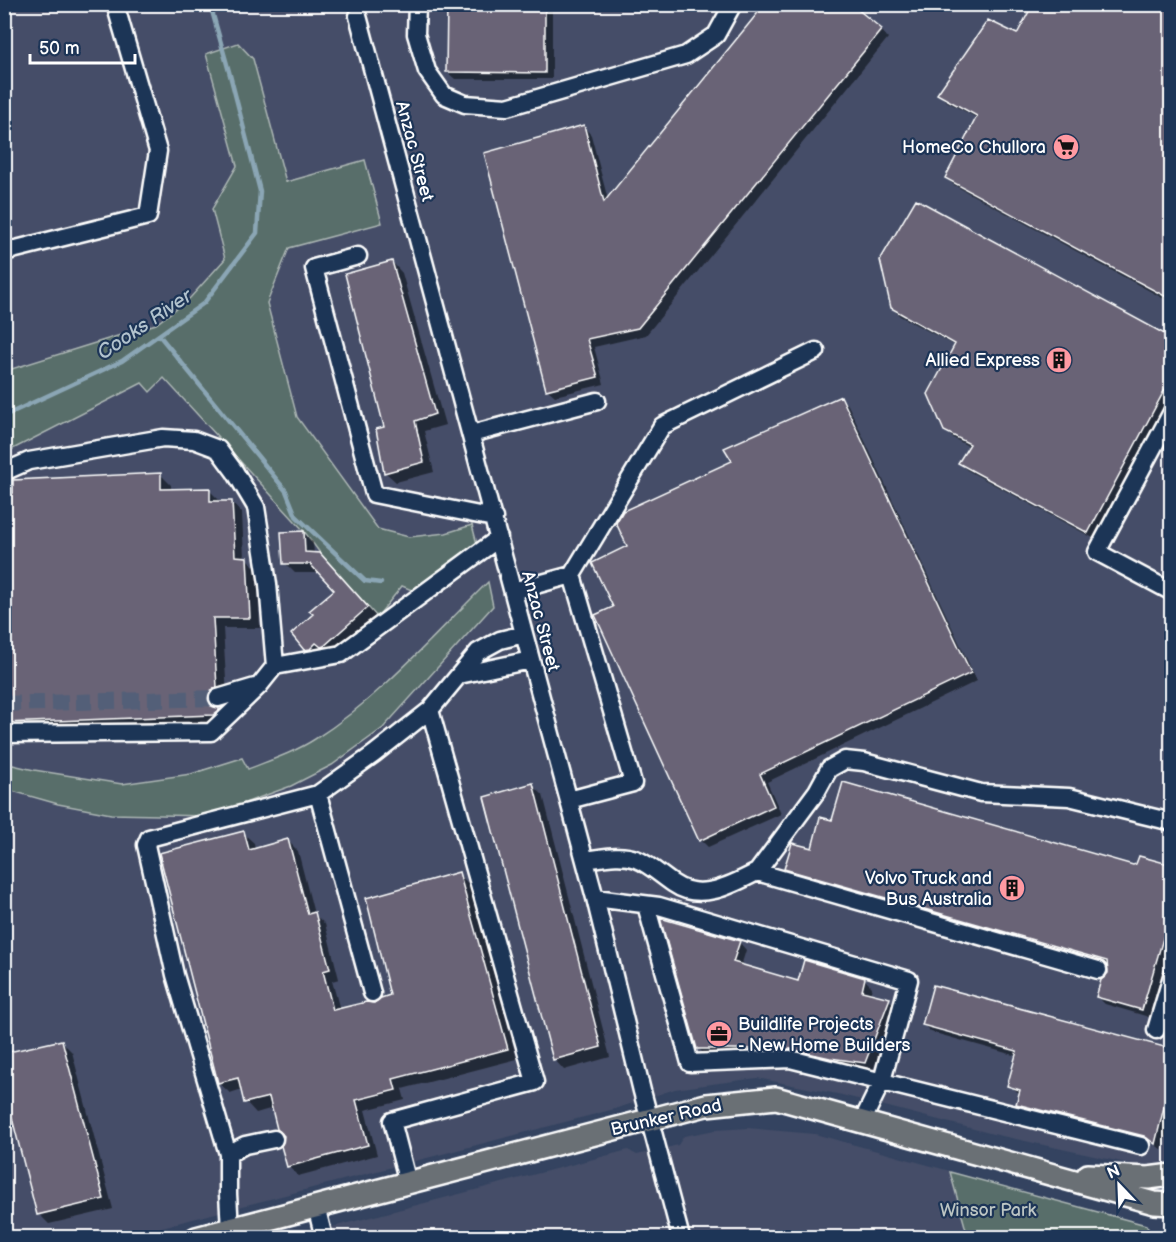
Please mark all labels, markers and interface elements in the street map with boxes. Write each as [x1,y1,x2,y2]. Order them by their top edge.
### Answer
scale bar [30,27,135,65]
text: 50 m [39,38,80,59]
street label: Anzac Street [391,99,438,204]
supermarket icon: HomeCo Chullora [1051,132,1081,162]
place label: HomeCo Chullora [902,137,1046,158]
water label: Cooks River [93,283,198,365]
building icon: Allied Express [1044,345,1074,375]
place label: Allied Express [926,350,1040,371]
street label: Anzac Street [517,569,564,674]
place label: Volvo Truck and Bus Australia [865,868,992,910]
building icon: Volvo Truck and Bus Australia [997,873,1027,903]
place label: Buildlife Projects - New Home Builders [738,1014,911,1056]
office icon: Buildlife Projects - New Home Builders [704,1019,734,1049]
street label: Brunker Road [609,1095,724,1140]
north arrow [1089,1155,1149,1215]
text: N [1104,1161,1123,1184]
park label: Winsor Park [940,1200,1036,1221]

